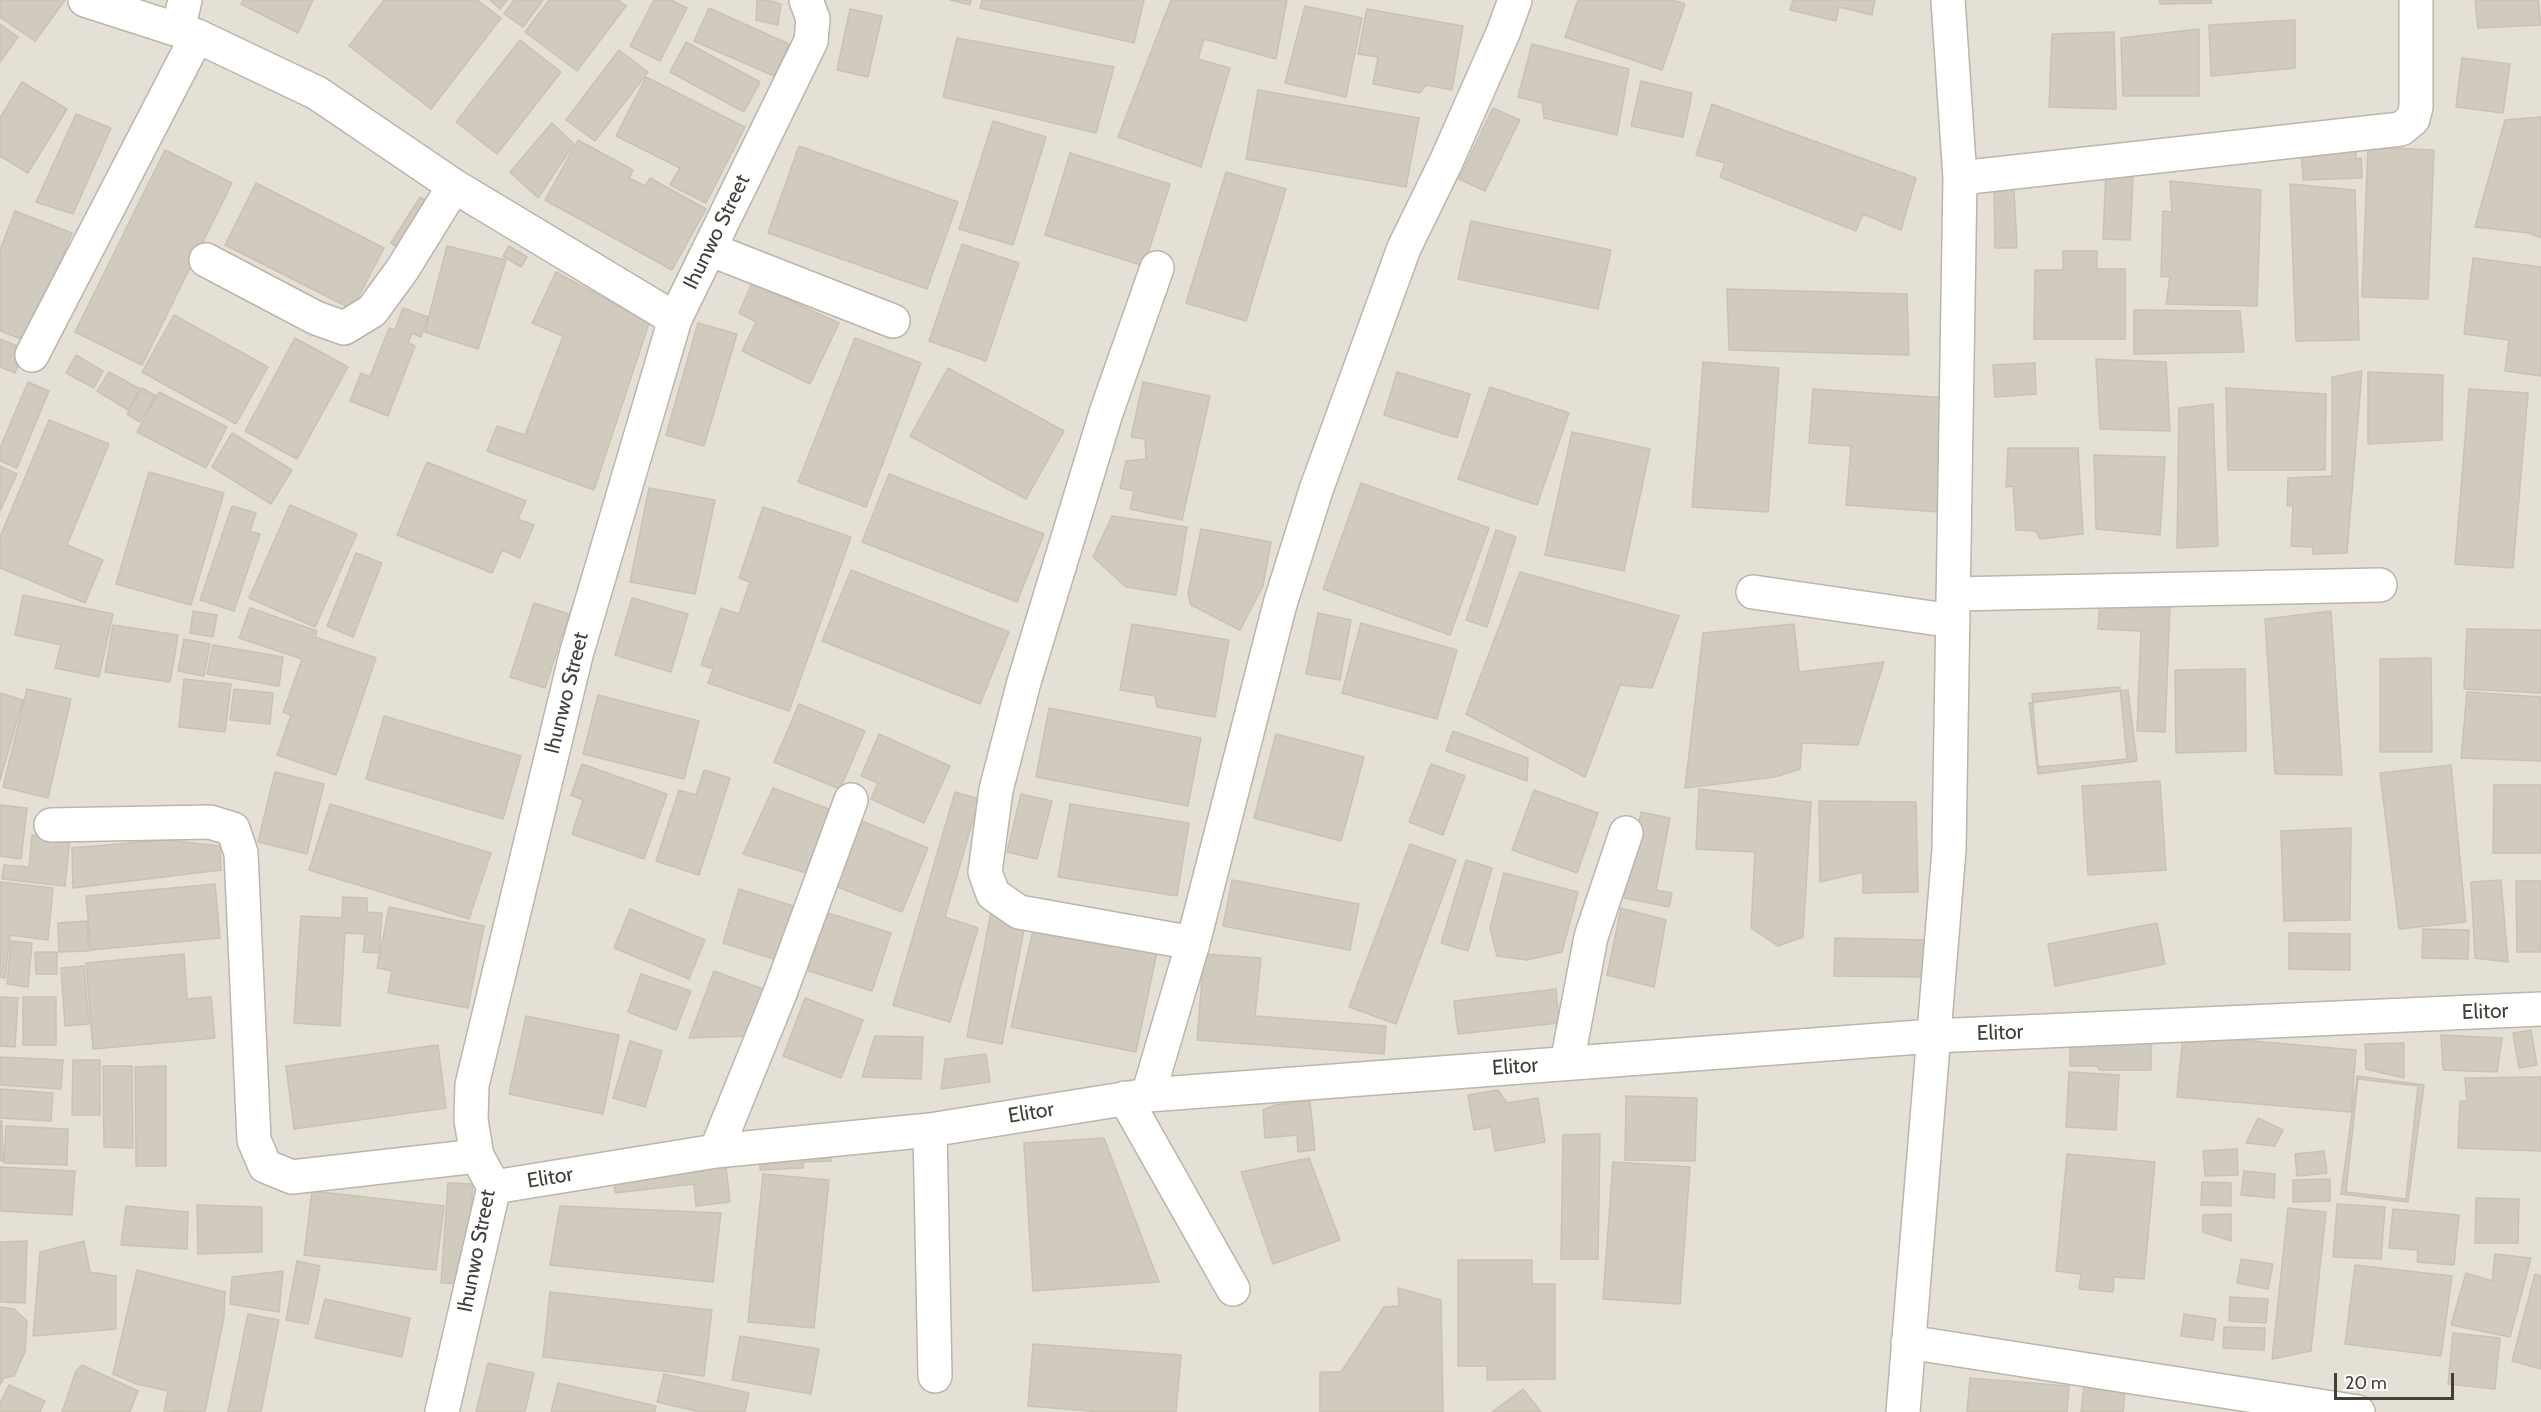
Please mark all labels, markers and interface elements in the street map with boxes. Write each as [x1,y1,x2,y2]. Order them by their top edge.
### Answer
street label: Ihunwo Street [678,171,756,293]
street label: Ihunwo Street [540,630,594,756]
street label: Elitor [2461,999,2509,1025]
street label: Elitor [1976,1020,2024,1046]
street label: Elitor [1491,1053,1539,1081]
street label: Elitor [1006,1097,1056,1129]
street label: Elitor [525,1162,575,1194]
street label: Ihunwo Street [453,1187,501,1315]
scale bar [2337,1361,2457,1399]
text: 20 m [2345,1372,2387,1394]

